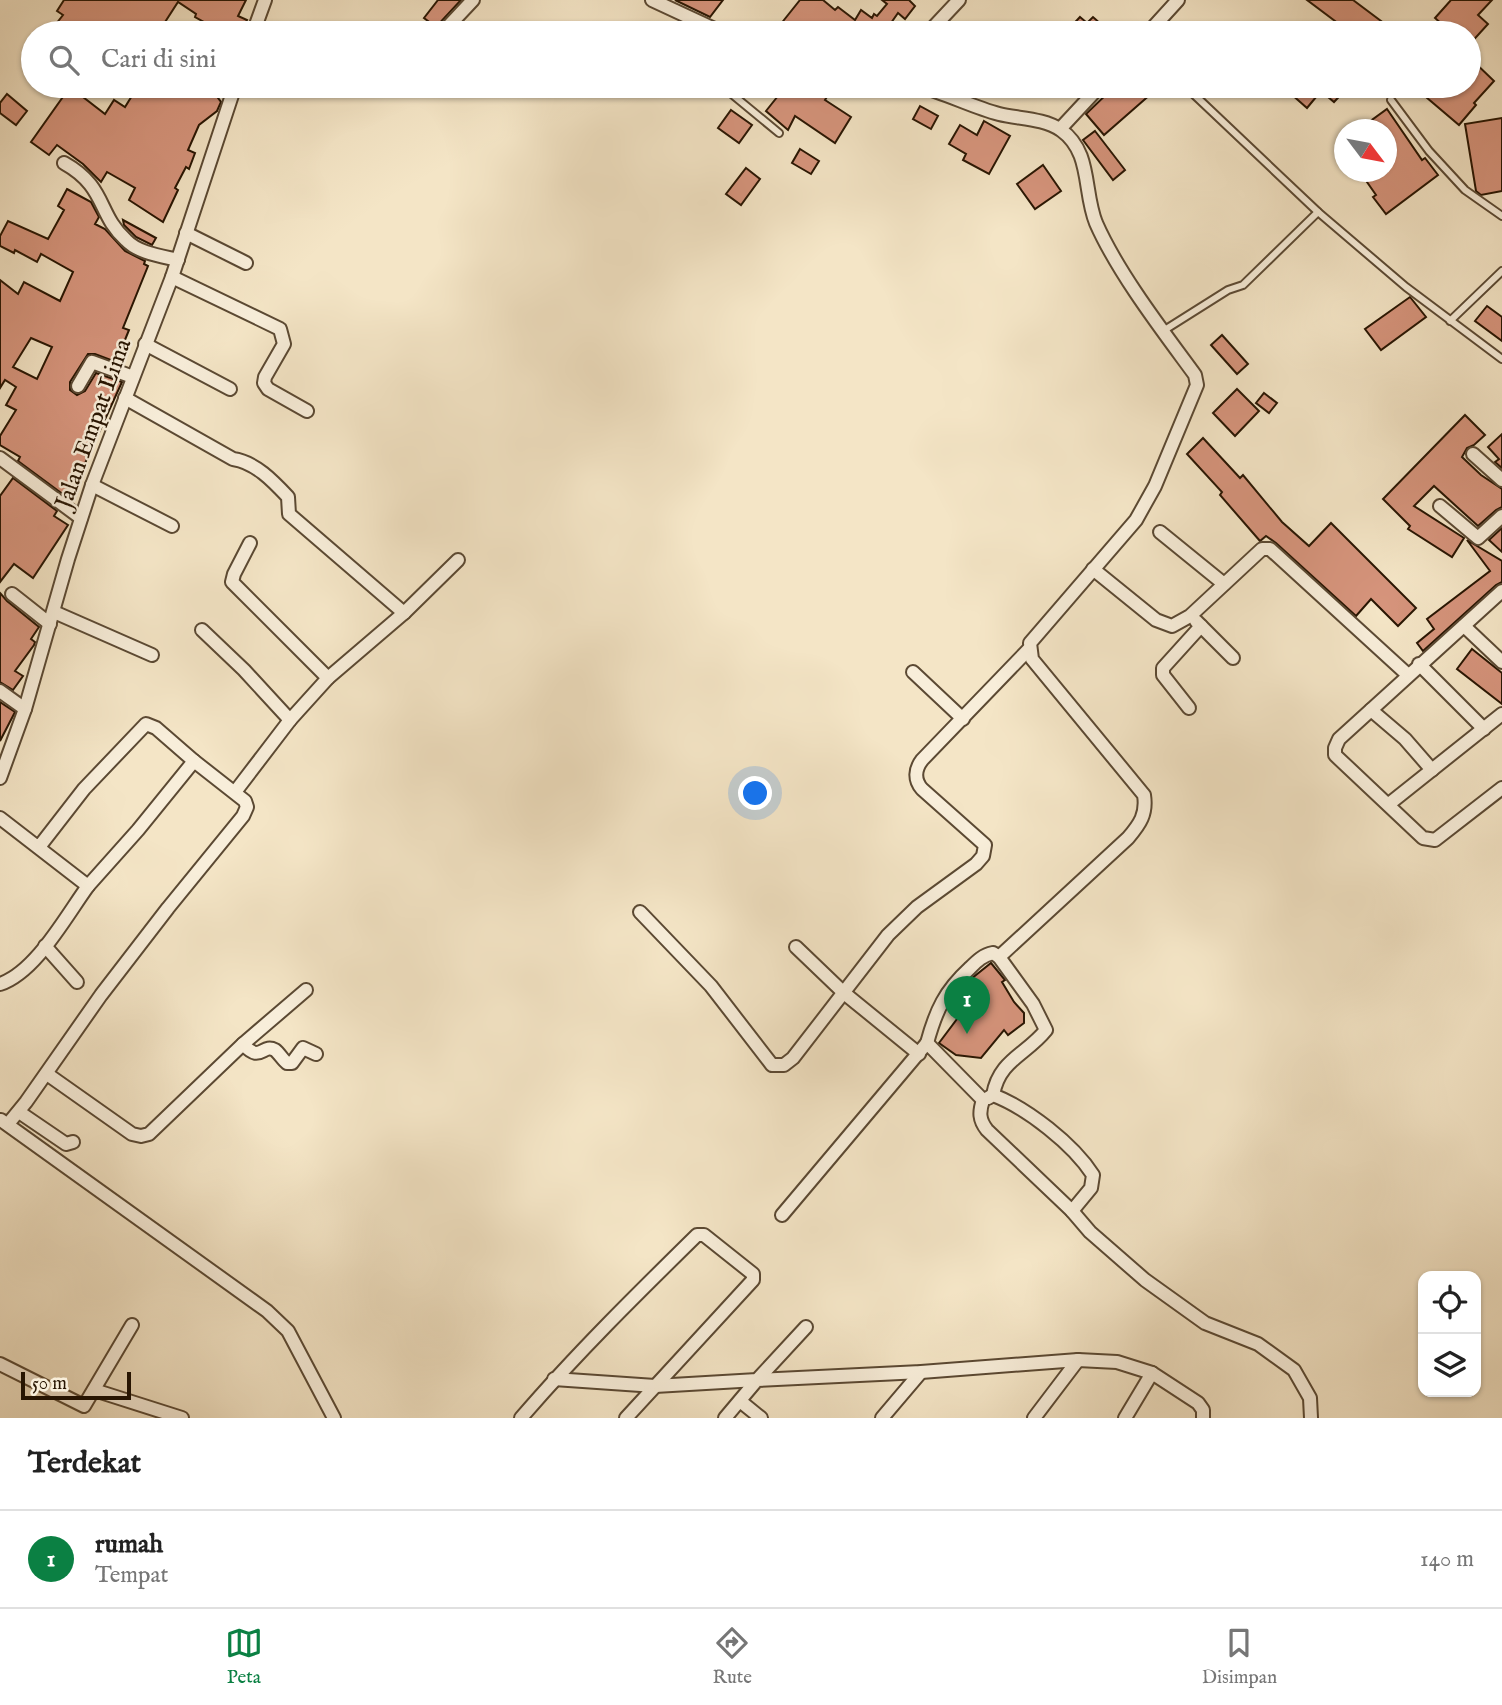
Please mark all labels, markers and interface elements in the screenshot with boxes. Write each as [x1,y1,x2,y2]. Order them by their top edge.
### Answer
search box [21,21,1481,98]
icon: search [45,41,83,79]
text: Cari di sini [101,43,216,76]
north arrow [1334,119,1397,182]
street label: Jalan Empat Lima [48,334,139,516]
your location [738,776,772,810]
pin: 1 [944,976,990,1034]
map controls [1418,1271,1481,1397]
button: locate [1418,1271,1481,1334]
button: layers [1418,1334,1481,1397]
scale bar [21,1369,131,1401]
text: 50 m [32,1372,67,1396]
text: Terdekat [28,1445,141,1483]
text: rumah [95,1528,163,1561]
text: 1 [47,1545,55,1574]
text: 140 m [1420,1545,1474,1574]
text: Tempat [95,1561,168,1590]
tab: Peta [225,1624,263,1690]
tab: Rute [713,1624,752,1690]
tab: Disimpan [1202,1624,1277,1690]

